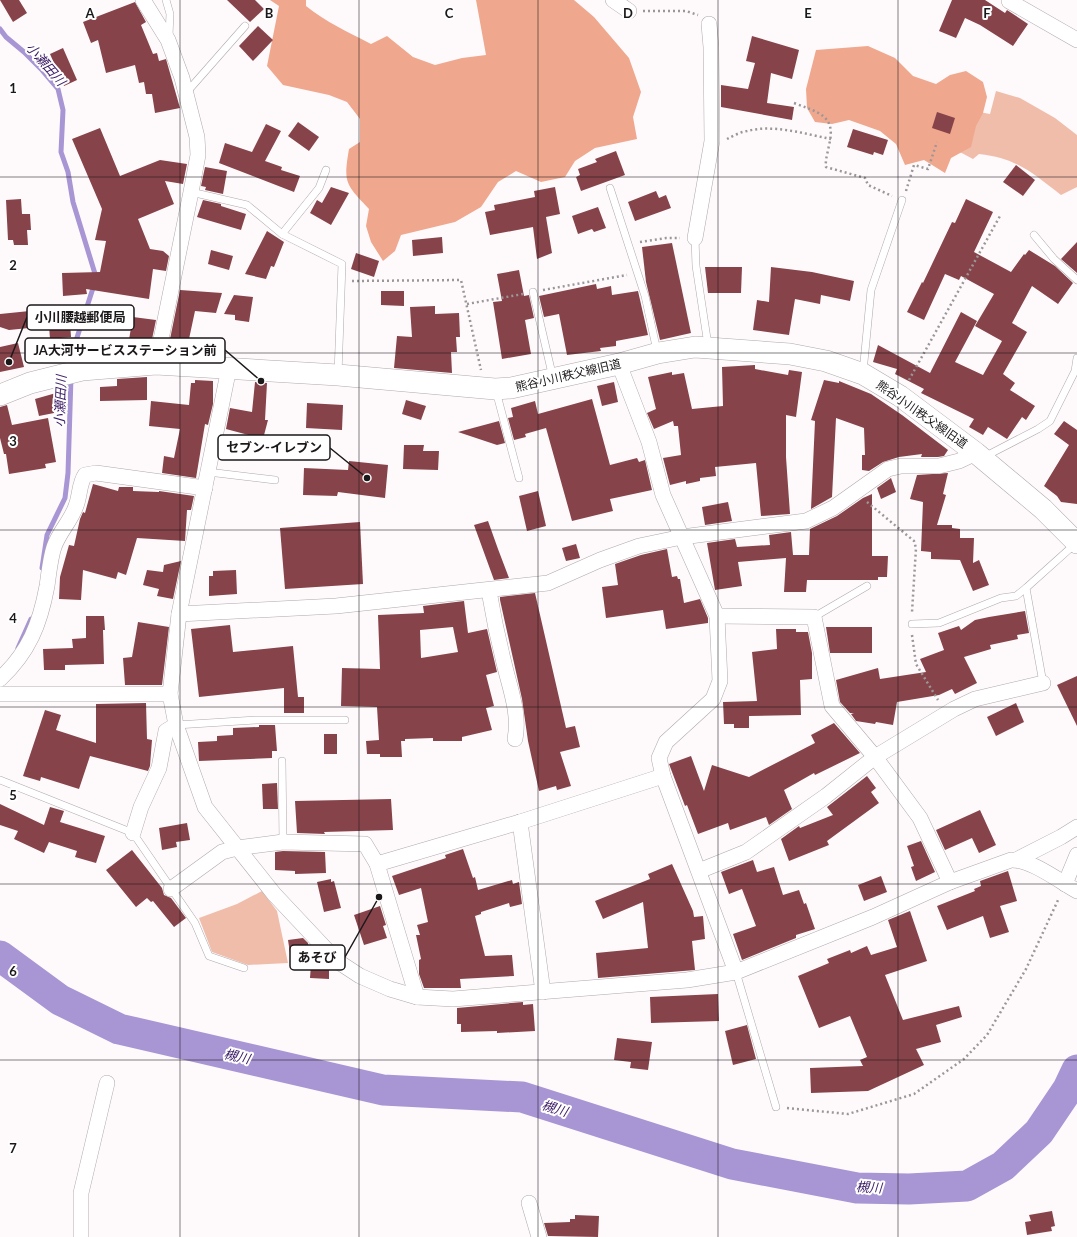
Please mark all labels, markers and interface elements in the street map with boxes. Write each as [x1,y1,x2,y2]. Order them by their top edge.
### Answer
text: A [84,5,95,21]
text: B [265,5,274,21]
text: C [445,5,454,21]
text: D [623,5,633,21]
text: E [804,5,812,21]
text: F [983,5,991,21]
water label: 小瀬田川 [23,39,70,90]
text: 1 [9,80,17,96]
text: 2 [9,257,17,273]
callout: 小川腰越郵便局 [27,305,134,330]
text: 小川腰越郵便局 [34,309,126,325]
callout: JA大河サービスステーション前 [25,338,225,363]
text: JA大河サービスステーション前 [33,342,217,358]
street label: 熊谷小川秩父線旧道 [514,356,622,394]
water label: 小瀬田川 [51,373,69,427]
street label: 熊谷小川秩父線旧道 [873,377,971,451]
text: 3 [9,433,17,449]
callout: セブン-イレブン [218,435,330,460]
text: セブン-イレブン [226,439,322,455]
text: 4 [9,610,17,626]
text: 5 [9,787,17,803]
callout: あそび [290,945,345,970]
text: あそび [297,949,337,965]
text: 6 [9,963,17,979]
water label: 槻川 [223,1045,253,1067]
water label: 槻川 [540,1097,572,1120]
text: 7 [9,1140,17,1156]
water label: 槻川 [856,1178,884,1196]

